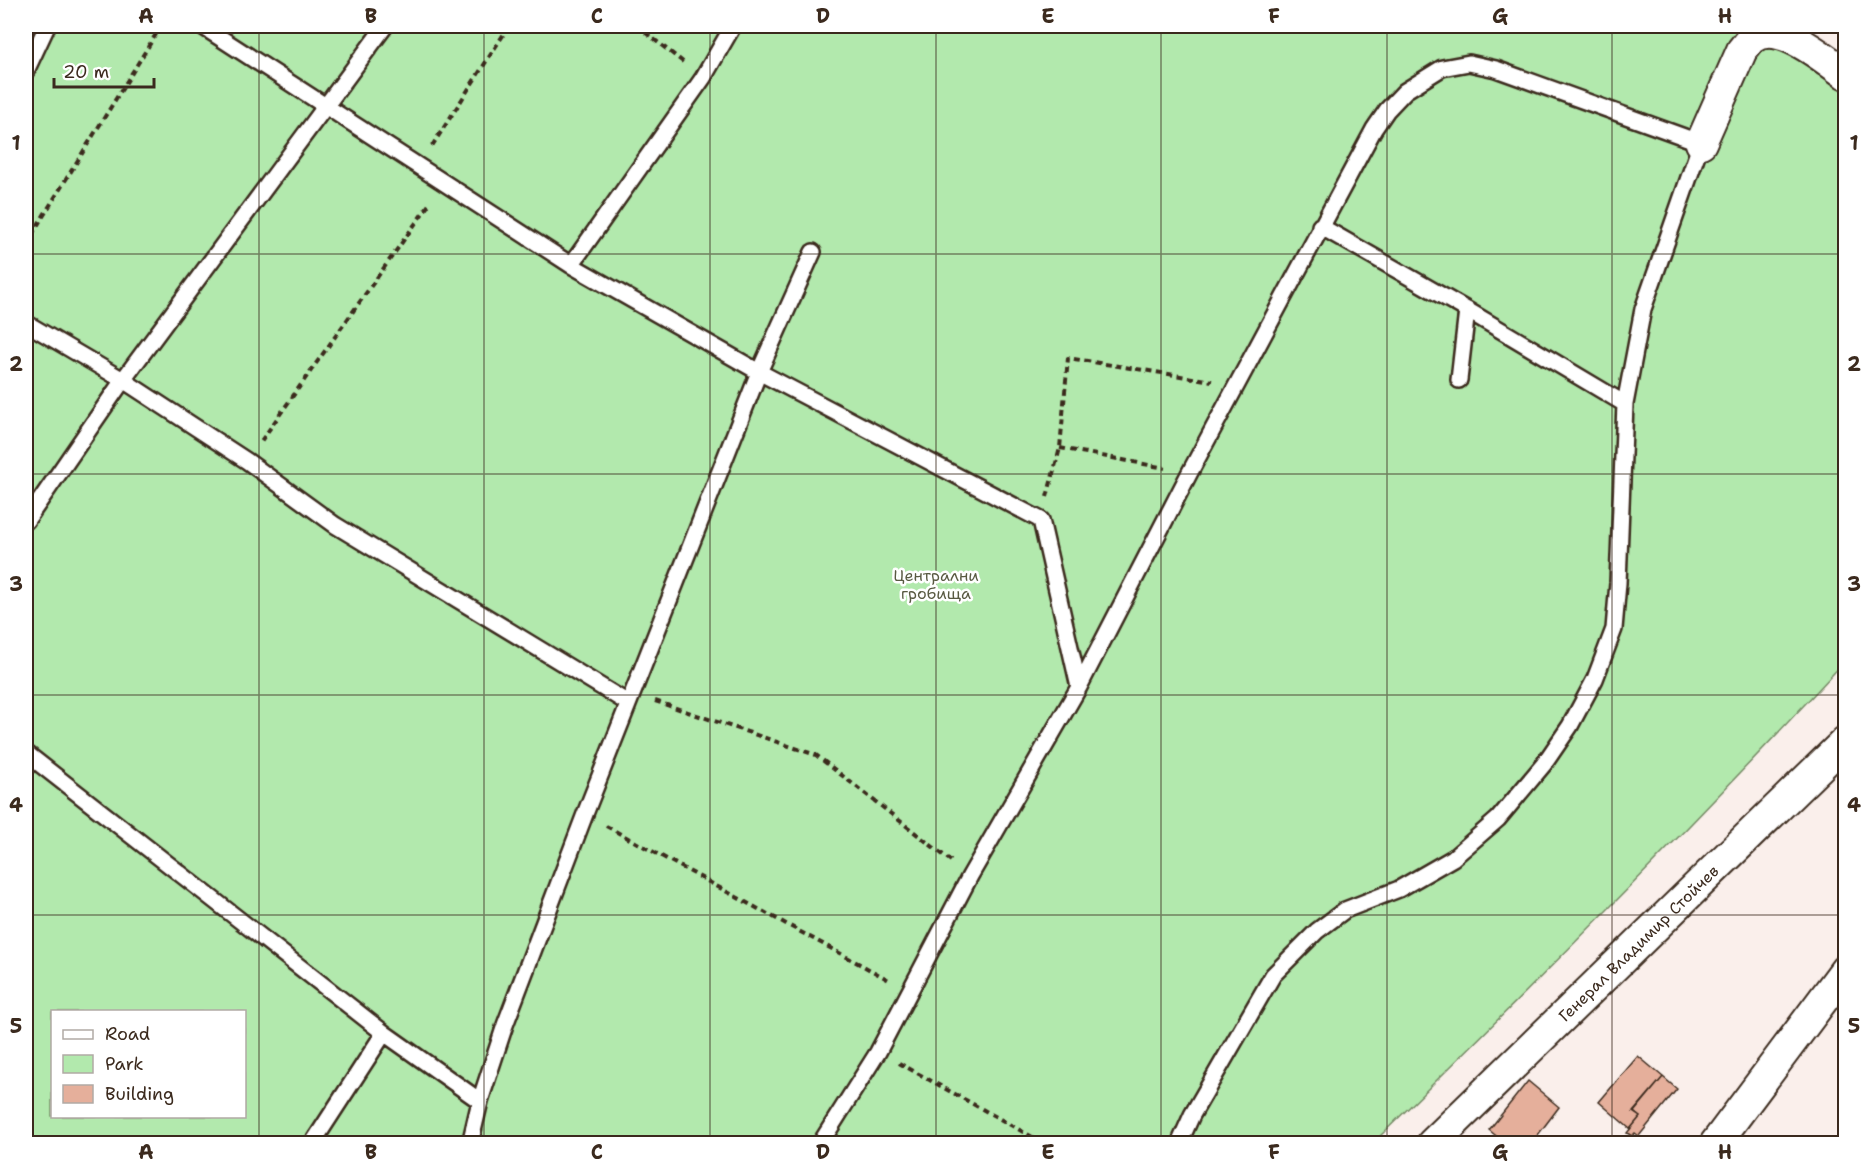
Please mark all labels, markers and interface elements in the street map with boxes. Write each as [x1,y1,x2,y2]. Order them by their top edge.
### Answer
text: A [138,3,154,29]
text: B [365,3,377,29]
text: C [591,3,603,29]
text: D [816,3,830,29]
text: E [1041,3,1055,29]
text: F [1268,3,1280,29]
text: G [1492,3,1508,29]
text: H [1718,3,1732,29]
scale bar [54,51,154,89]
text: 20 m [63,60,109,84]
text: 1 [11,130,21,156]
text: 1 [1849,130,1859,156]
text: 2 [9,351,23,377]
text: 2 [1847,351,1861,377]
park label: Централни гробища [893,565,979,604]
text: 3 [9,571,23,597]
text: 3 [1847,571,1861,597]
text: 4 [9,792,23,818]
text: 4 [1847,792,1861,818]
street label: Генерал Владимир Стойчев [1554,861,1723,1026]
legend [51,1010,246,1118]
text: 5 [10,1013,22,1039]
text: 5 [1848,1013,1860,1039]
text: Road [105,1022,150,1046]
text: Park [105,1052,144,1076]
text: Building [105,1082,174,1106]
text: A [138,1139,154,1165]
text: B [365,1139,377,1165]
text: C [591,1139,603,1165]
text: D [816,1139,830,1165]
text: E [1041,1139,1055,1165]
text: F [1268,1139,1280,1165]
text: G [1492,1139,1508,1165]
text: H [1718,1139,1732,1165]

